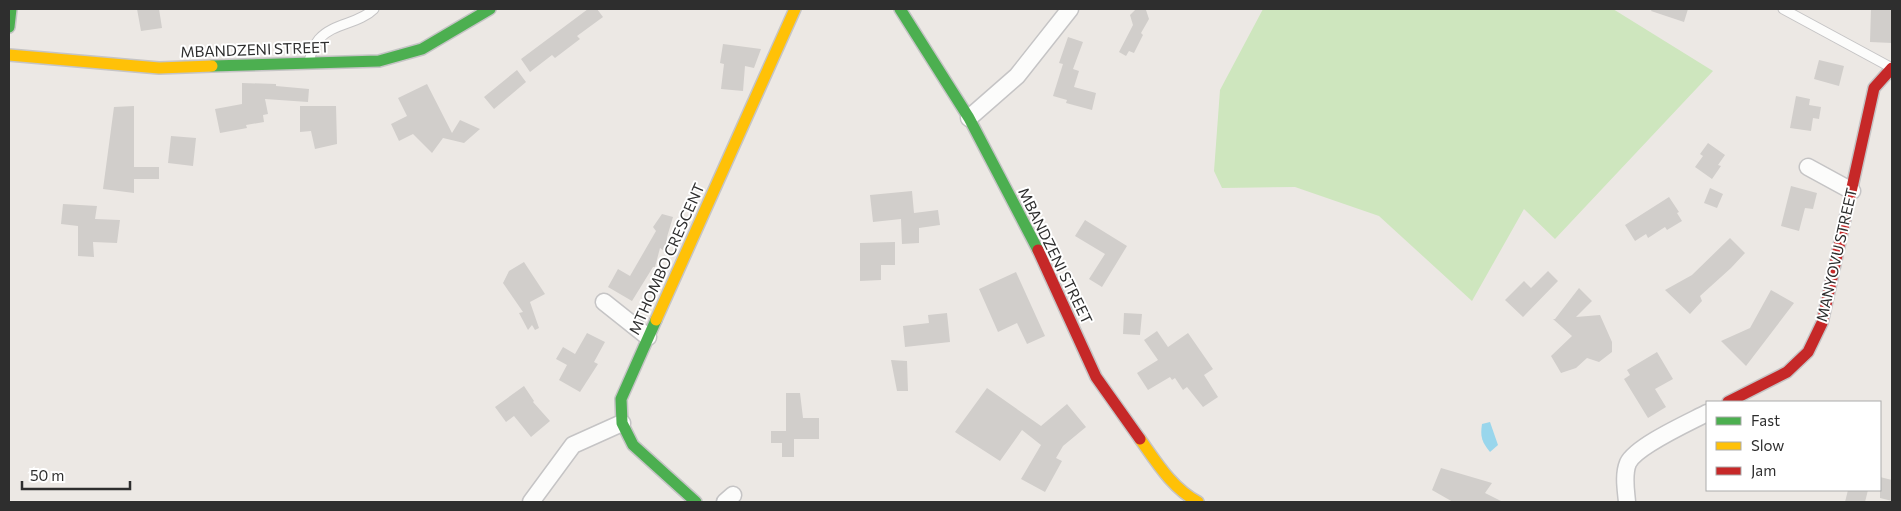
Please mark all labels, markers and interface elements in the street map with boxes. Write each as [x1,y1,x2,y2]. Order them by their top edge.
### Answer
street label: MBANDZENI STREET [180,37,330,61]
street label: MTHOMBO CRESCENT [625,180,708,337]
street label: MBANDZENI STREET [1015,184,1097,327]
street label: MANYOVU STREET [1812,186,1860,324]
legend [1706,401,1881,491]
text: Fast [1751,411,1780,429]
text: Slow [1751,436,1784,454]
scale bar [22,458,130,490]
text: Jam [1751,461,1776,479]
text: 50 m [30,466,64,484]

